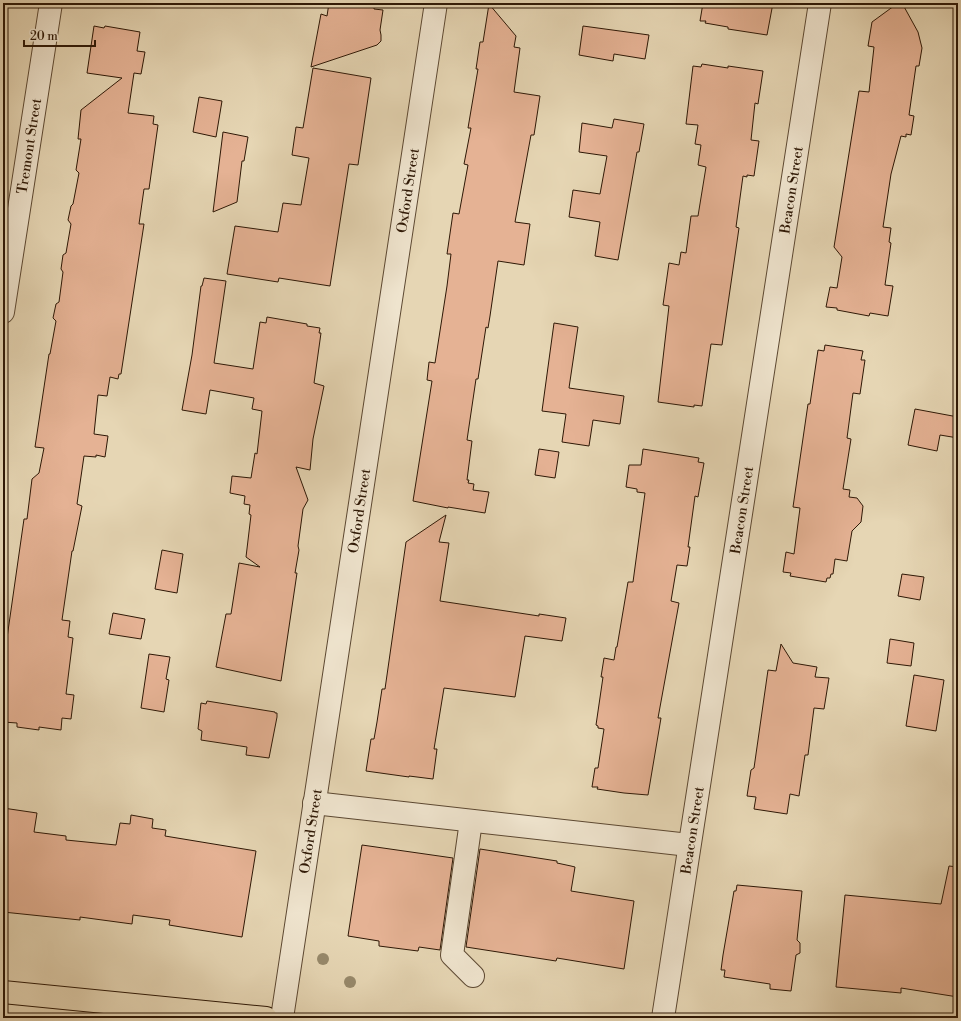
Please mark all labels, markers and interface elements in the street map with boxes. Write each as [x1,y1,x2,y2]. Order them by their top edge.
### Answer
scale bar [24,22,95,48]
text: 20 m [30,29,58,44]
street label: Tremont Street [13,97,46,195]
street label: Beacon Street [776,145,808,236]
street label: Oxford Street [393,147,424,234]
street label: Beacon Street [727,465,758,556]
street label: Oxford Street [345,467,375,555]
street label: Beacon Street [677,785,709,876]
street label: Oxford Street [296,788,327,875]

